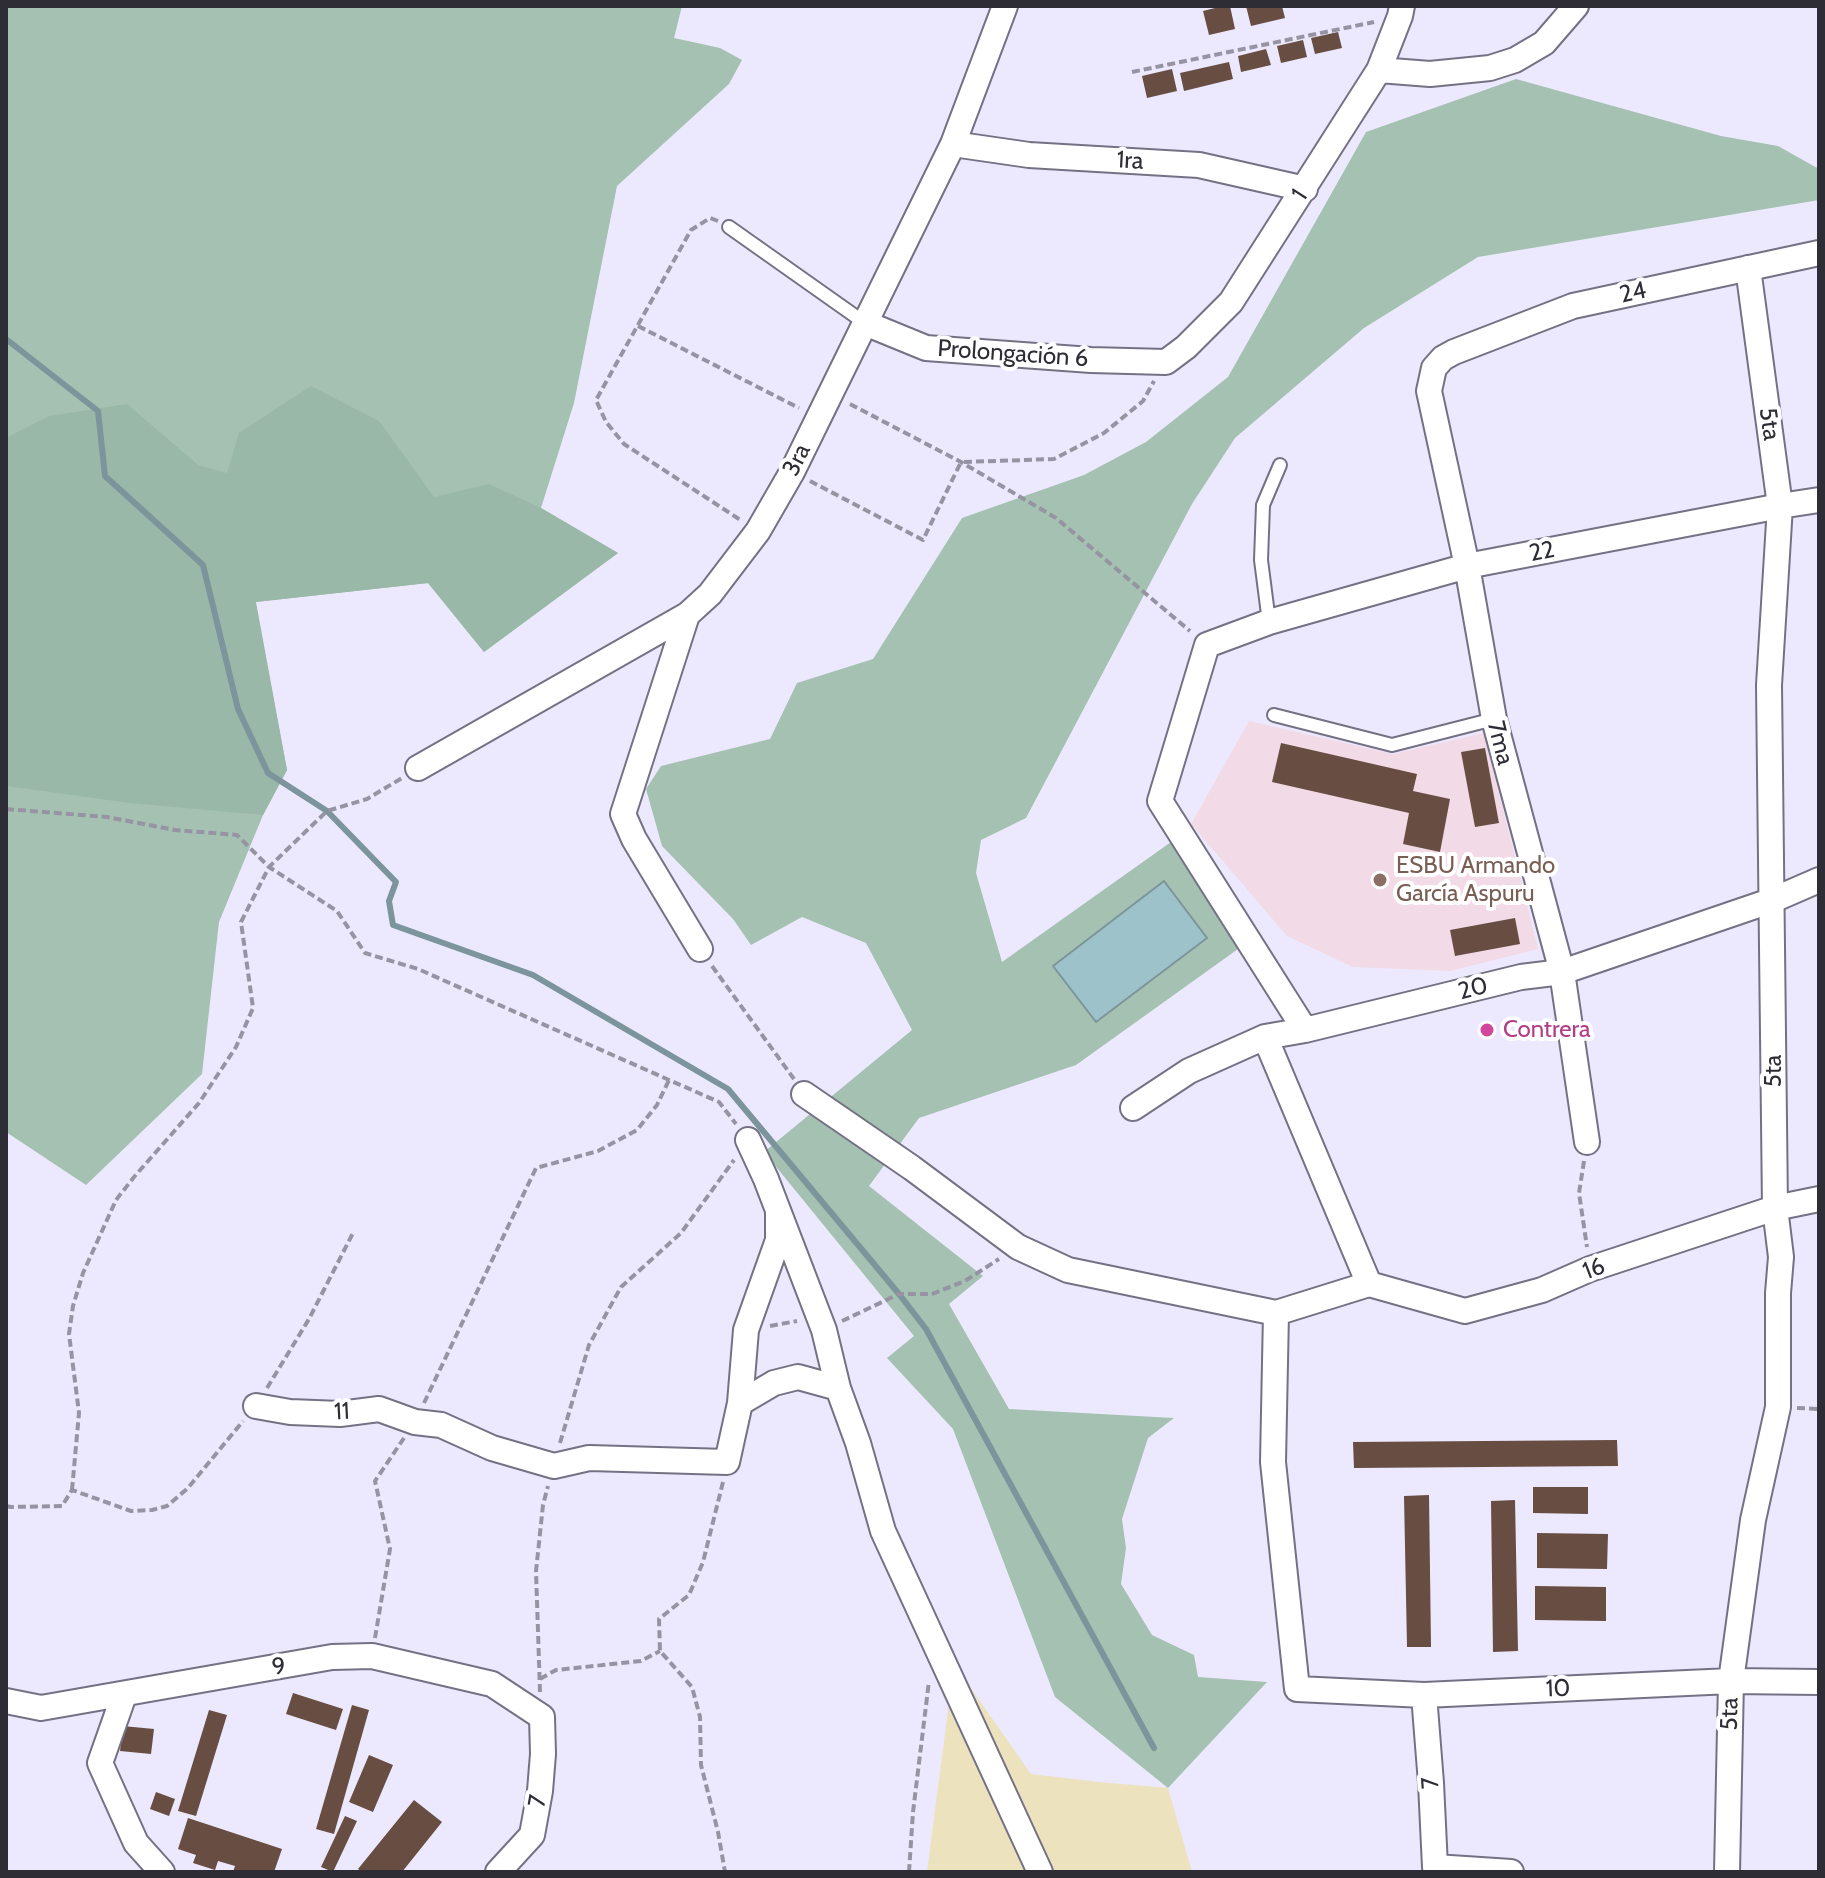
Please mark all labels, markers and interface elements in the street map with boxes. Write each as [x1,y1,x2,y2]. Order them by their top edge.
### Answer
street label: 1ra [1116,146,1144,176]
street label: 1 [1286,184,1314,206]
street label: 24 [1617,276,1649,310]
street label: Prolongación 6 [937,334,1089,374]
street label: 5ta [1752,406,1786,442]
street label: 3ra [777,439,817,481]
street label: 22 [1527,535,1557,569]
street label: 7ma [1481,718,1519,768]
place label: ESBU Armando García Aspuru [1396,852,1555,908]
marker: ESBU Armando García Aspuru [1371,871,1389,889]
street label: 20 [1455,971,1491,1007]
place label: Contrera [1503,1016,1590,1044]
marker: Contrera [1478,1021,1496,1039]
street label: 5ta [1760,1055,1788,1087]
street label: 16 [1579,1252,1609,1286]
street label: 11 [333,1397,351,1427]
street label: 9 [270,1652,288,1682]
street label: 10 [1545,1674,1571,1704]
street label: 5ta [1715,1697,1745,1731]
street label: 7 [1416,1776,1446,1790]
street label: 7 [523,1793,553,1809]

